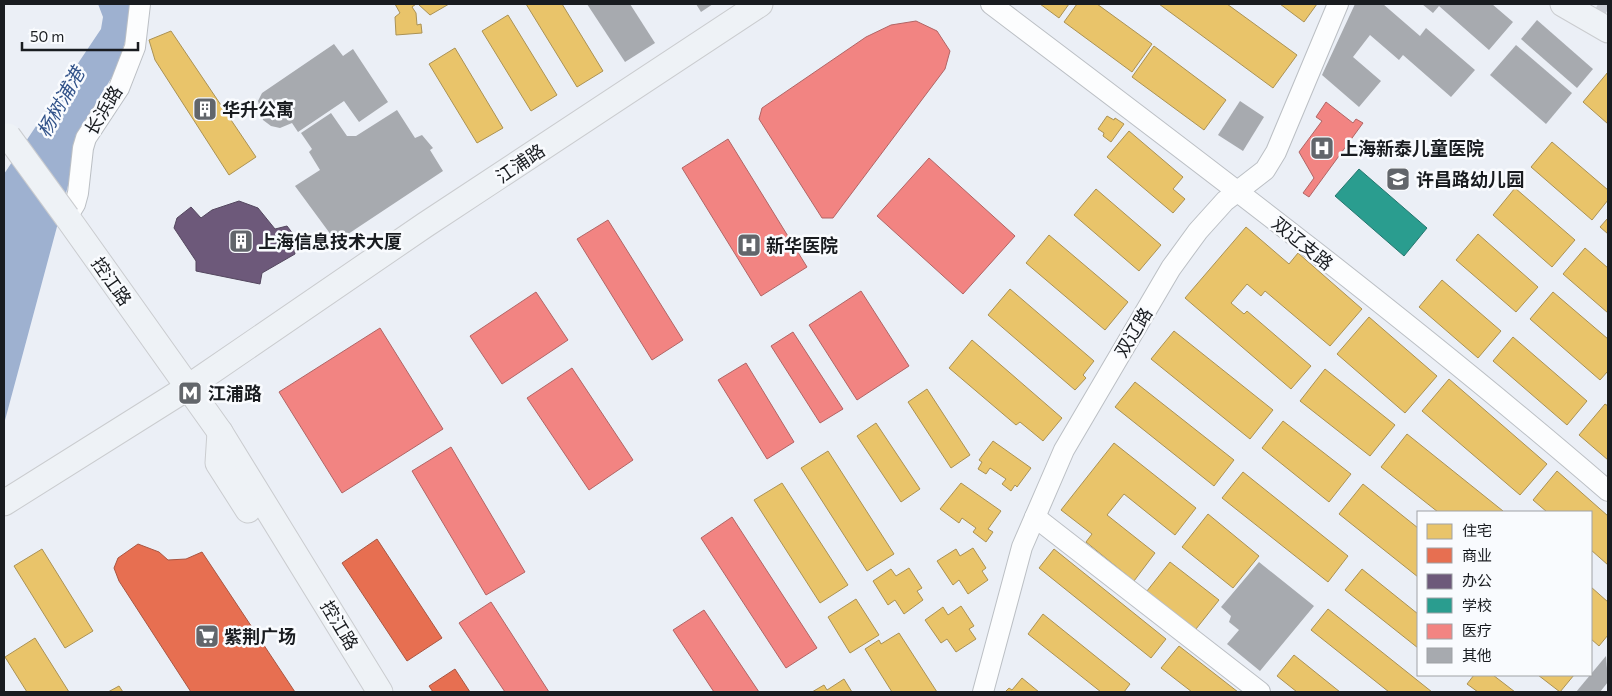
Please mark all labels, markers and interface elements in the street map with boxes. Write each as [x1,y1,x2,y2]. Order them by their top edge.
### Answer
scale bar [22,20,139,52]
text: 50 m [30,27,64,45]
water label: 杨树浦港 [32,61,90,141]
street label: 长浜路 [80,81,126,139]
building icon: 华升公寓 [192,96,218,122]
place label: 华升公寓 [222,98,294,120]
hospital icon: 上海新泰儿童医院 [1309,135,1335,161]
place label: 上海新泰儿童医院 [1340,137,1484,159]
street label: 江浦路 [491,139,549,187]
school or university icon: 许昌路幼儿园 [1385,166,1411,192]
place label: 许昌路幼儿园 [1416,168,1524,190]
street label: 双辽支路 [1268,212,1338,274]
building icon: 上海信息技术大厦 [228,228,254,254]
place label: 上海信息技术大厦 [258,230,402,252]
hospital icon: 新华医院 [736,232,762,258]
place label: 新华医院 [766,234,838,256]
street label: 控江路 [88,253,136,309]
street label: 双辽路 [1110,303,1156,361]
metro station icon: 江浦路 [177,380,203,406]
place label: 江浦路 [208,382,262,404]
legend [1417,511,1592,676]
text: 住宅 [1462,521,1492,539]
text: 商业 [1462,546,1492,564]
text: 办公 [1462,571,1492,589]
street label: 控江路 [317,596,363,654]
text: 学校 [1462,596,1492,614]
text: 医疗 [1462,621,1492,639]
supermarket icon: 紫荆广场 [194,623,220,649]
place label: 紫荆广场 [224,625,296,647]
text: 其他 [1462,646,1492,664]

